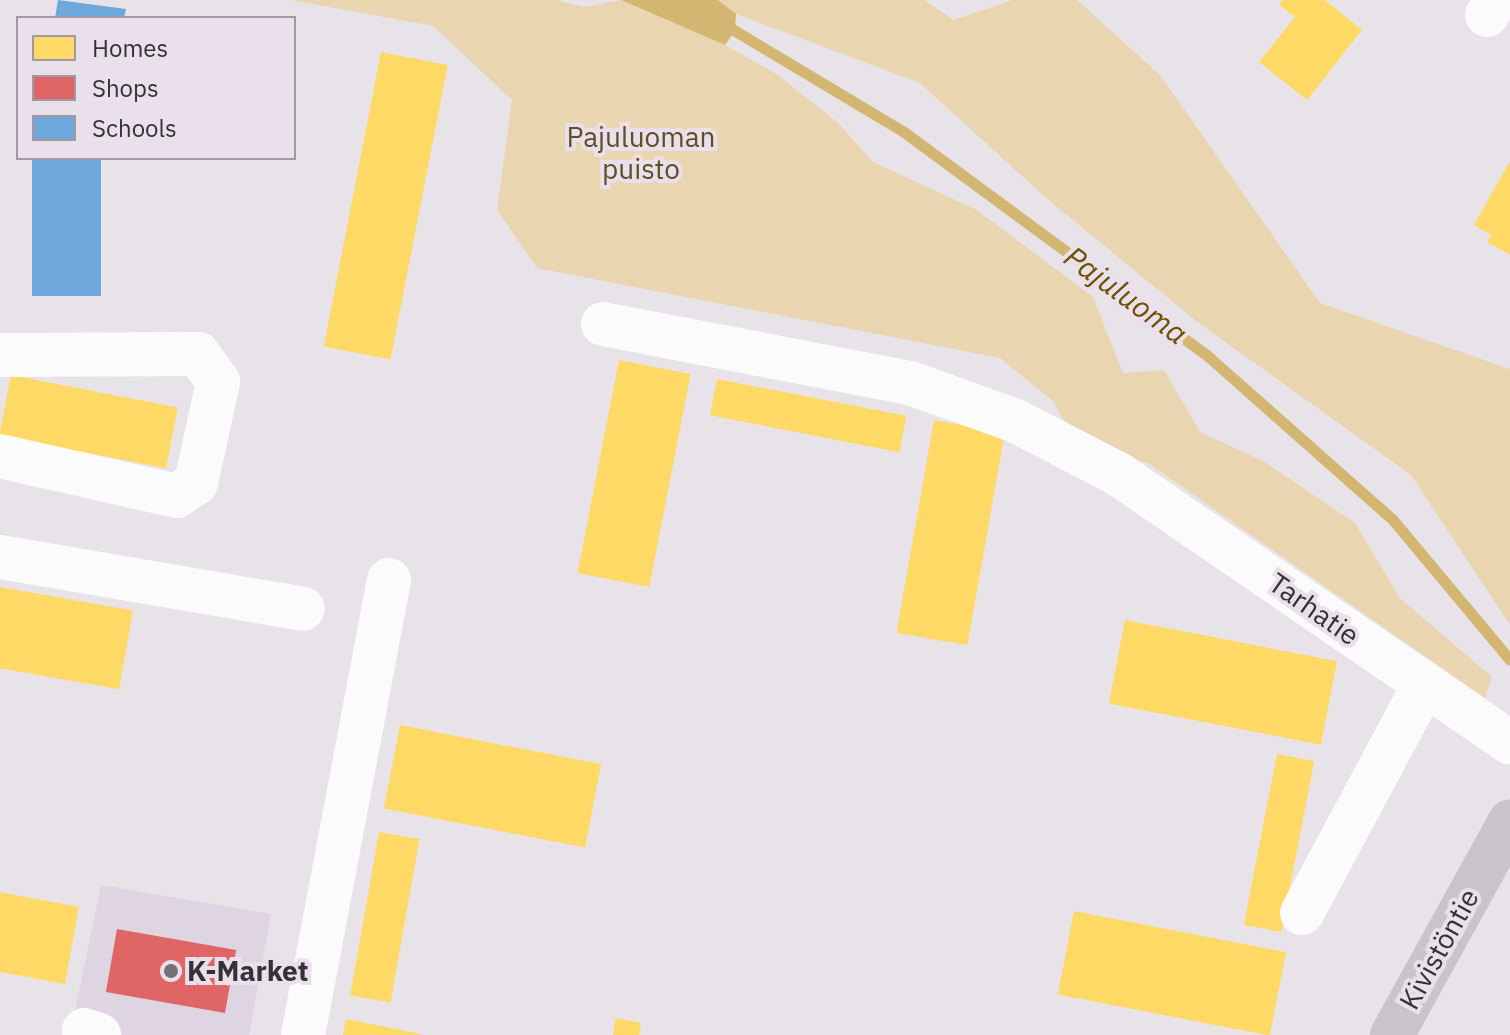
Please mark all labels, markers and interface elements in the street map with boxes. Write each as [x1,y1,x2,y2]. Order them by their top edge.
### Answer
legend [16,16,296,160]
text: Homes [92,32,168,64]
text: Shops [92,72,159,104]
text: Schools [92,112,177,144]
park label: Pajuluoman puisto [566,120,716,186]
water label: Pajuluoma [1057,238,1195,352]
street label: Tarhatie [1262,566,1366,652]
street label: Kivistöntie [1392,883,1486,1015]
place label: K-Market [187,954,309,988]
marker: K-Market [162,962,180,980]

